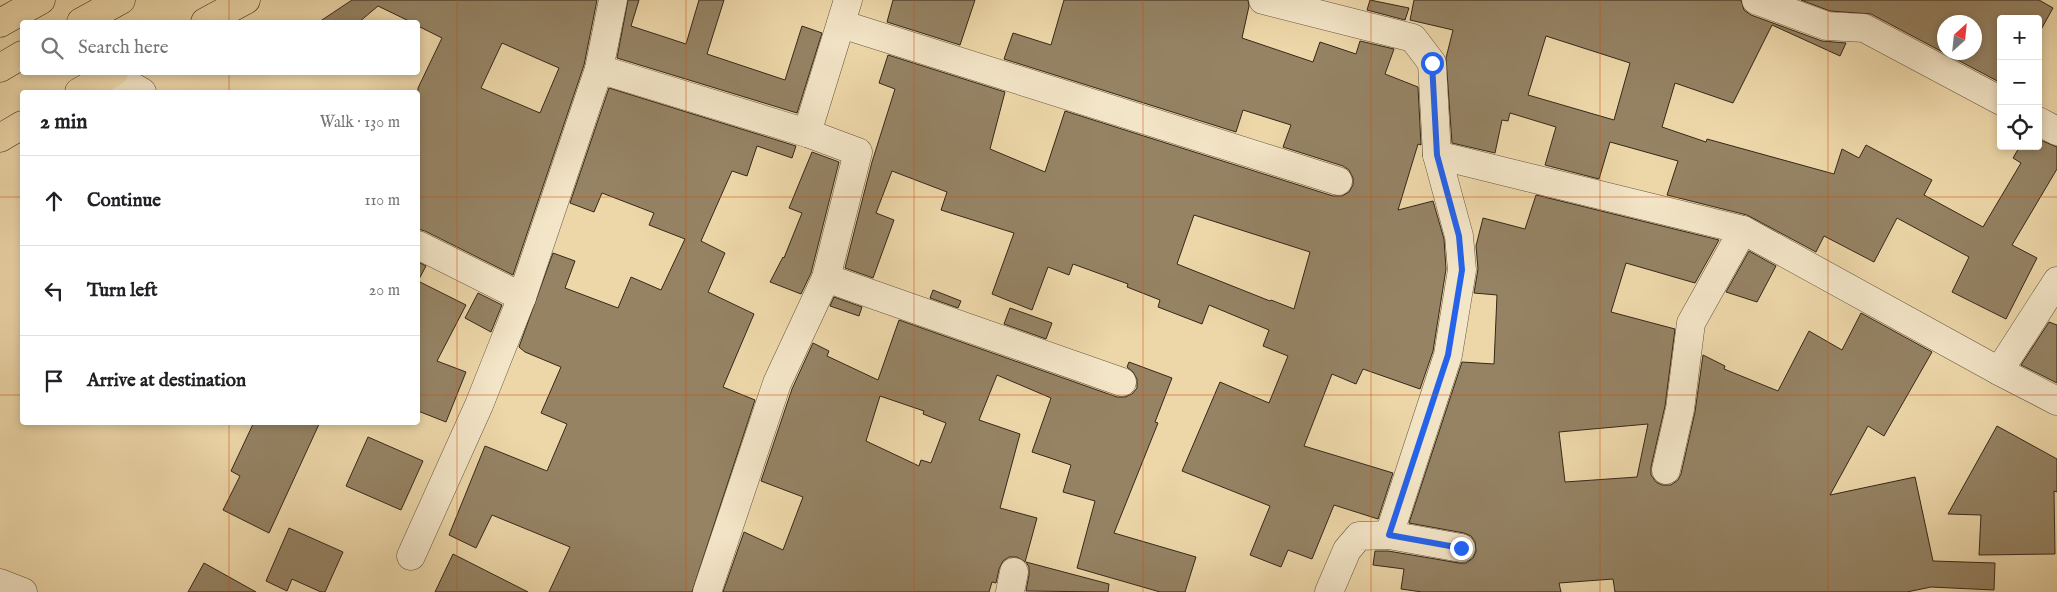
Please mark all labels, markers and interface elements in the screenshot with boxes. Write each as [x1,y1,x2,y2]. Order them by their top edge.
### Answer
north arrow [1937,15,1982,60]
map controls [1997,15,2042,150]
button: + [1997,15,2042,60]
search box [20,20,420,75]
icon: search [38,34,66,62]
text: Search here [78,36,169,60]
route start [1421,52,1444,75]
button: − [1997,60,2042,105]
button: locate [1997,105,2042,150]
text: 2 min [40,109,87,136]
text: Walk · 130 m [320,113,400,133]
icon: ahead [40,187,68,215]
text: Continue [87,189,161,213]
text: 110 m [364,191,400,211]
icon: left [40,277,68,305]
text: Turn left [87,279,158,303]
text: 20 m [369,281,400,301]
icon: arrive [40,367,68,395]
text: Arrive at destination [87,369,246,393]
route end [1450,537,1473,560]

